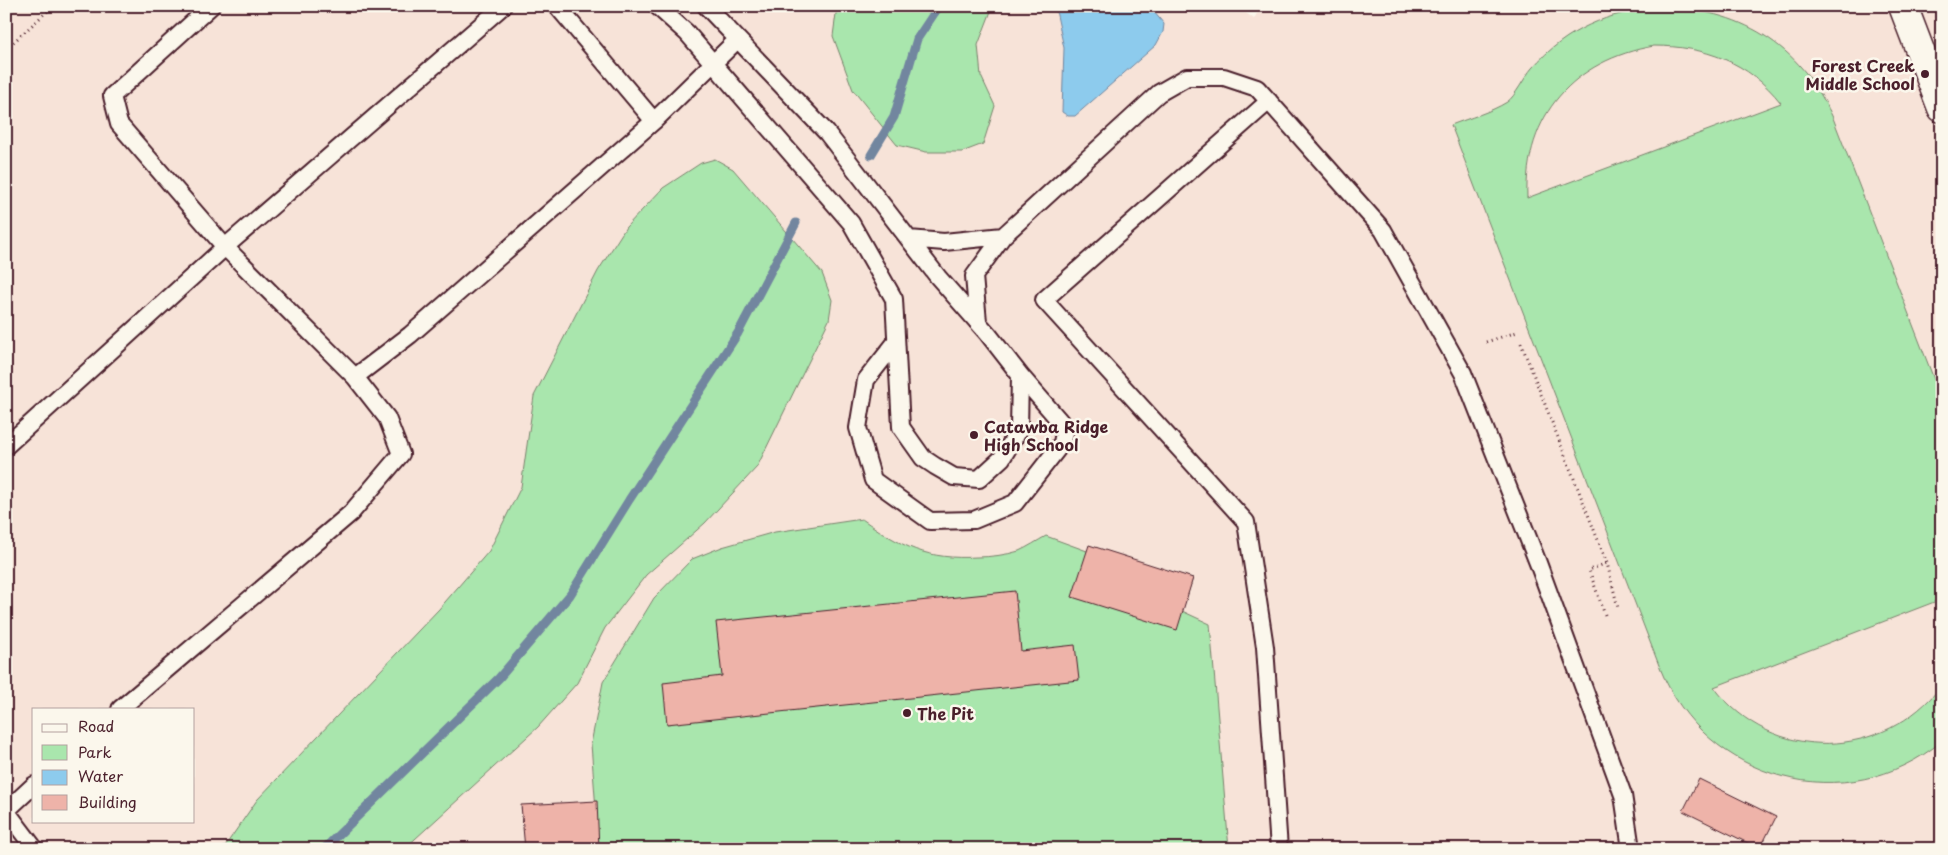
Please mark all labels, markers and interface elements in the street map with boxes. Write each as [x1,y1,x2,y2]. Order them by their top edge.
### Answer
place label: Forest Creek Middle School [1805,53,1915,95]
marker: Forest Creek Middle School [1919,68,1931,80]
place label: Catawba Ridge High School [984,414,1109,456]
marker: Catawba Ridge High School [968,429,980,441]
place label: The Pit [917,701,974,725]
marker: The Pit [901,707,913,719]
legend [32,708,195,822]
text: Road [78,714,114,737]
text: Park [78,740,112,763]
text: Water [78,764,123,787]
text: Building [78,790,137,813]

